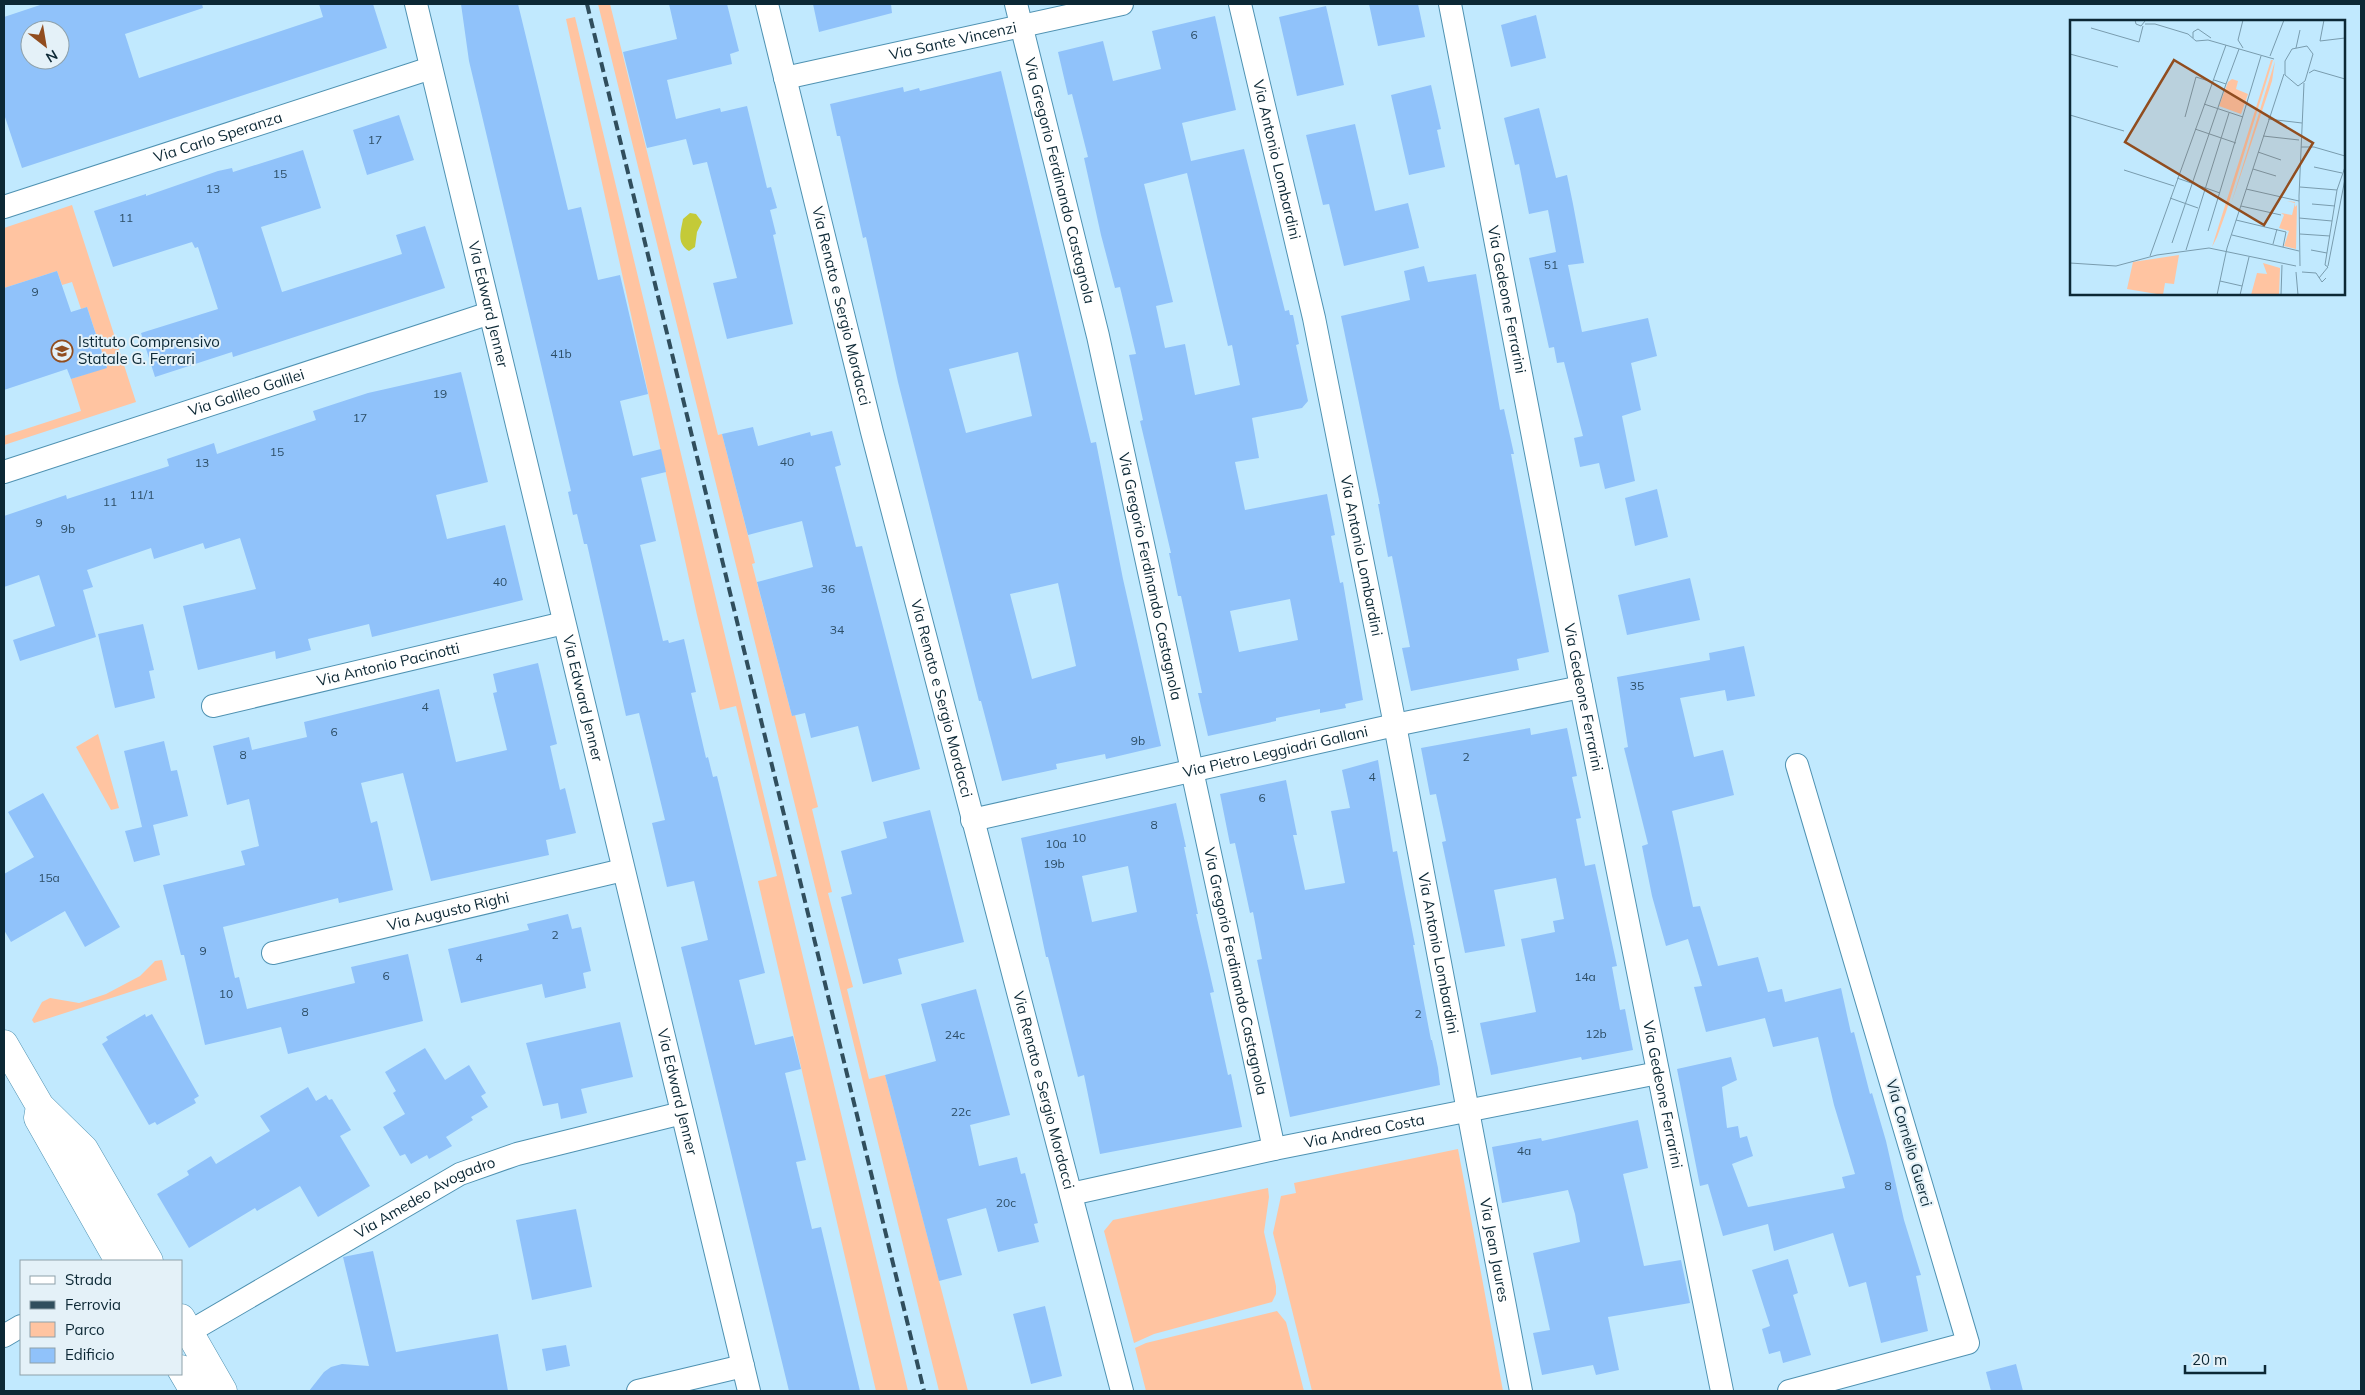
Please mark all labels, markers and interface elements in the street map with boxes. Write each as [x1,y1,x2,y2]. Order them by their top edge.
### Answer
street label: Via Sante Vincenzi [887,17,1018,64]
north arrow [20,20,70,70]
inset map [2070,20,2345,295]
house number: 6 [1190,27,1198,42]
text: N [43,46,61,67]
street label: Via Gregorio Ferdinando Castagnola [1021,56,1100,306]
street label: Via Antonio Lombardini [1249,78,1305,241]
street label: Via Carlo Speranza [151,107,284,167]
house number: 17 [368,132,382,147]
house number: 15 [273,166,287,181]
house number: 13 [206,181,220,196]
street label: Via Renato e Sergio Mordacci [808,205,875,407]
house number: 11 [119,210,133,225]
street label: Via Gedeone Ferrarini [1484,224,1531,375]
street label: Via Edward Jenner [464,239,513,370]
house number: 51 [1544,257,1558,272]
house number: 9 [31,284,39,299]
place label: Istituto Comprensivo Statale G. Ferrari [78,332,220,368]
school or university icon: Istituto Comprensivo Statale G. Ferrari [50,339,74,363]
house number: 41b [550,346,572,361]
street label: Via Galileo Galilei [186,364,307,420]
house number: 19 [433,386,447,401]
house number: 17 [353,410,367,425]
house number: 15 [270,444,284,459]
street label: Via Gregorio Ferdinando Castagnola [1115,451,1187,702]
house number: 40 [780,454,794,469]
house number: 13 [195,455,209,470]
street label: Via Antonio Lombardini [1337,474,1387,638]
house number: 11/1 [129,487,155,502]
house number: 11 [103,494,117,509]
house number: 9 [35,515,43,530]
house number: 9b [61,521,75,536]
house number: 40 [493,574,507,589]
house number: 36 [821,581,835,596]
street label: Via Renato e Sergio Mordacci [907,597,977,799]
house number: 34 [830,622,844,637]
street label: Via Gedeone Ferrarini [1560,622,1608,773]
street label: Via Edward Jenner [559,633,608,764]
street label: Via Antonio Pacinotti [315,638,461,690]
house number: 35 [1630,678,1644,693]
house number: 4 [421,699,429,714]
street label: Via Pietro Leggiadri Gallani [1181,721,1370,781]
house number: 6 [330,724,338,739]
house number: 9b [1131,733,1145,748]
house number: 8 [239,747,247,762]
house number: 2 [1462,749,1470,764]
house number: 4 [1368,769,1376,784]
house number: 6 [1258,790,1266,805]
house number: 8 [1150,817,1158,832]
house number: 10 [1072,830,1086,845]
house number: 10a [1045,836,1067,851]
street label: Via Gregorio Ferdinando Castagnola [1200,846,1272,1097]
house number: 19b [1043,856,1065,871]
house number: 15a [38,870,60,885]
street label: Via Antonio Lombardini [1414,871,1463,1035]
street label: Via Augusto Righi [385,887,511,935]
house number: 2 [551,927,559,942]
house number: 9 [199,943,207,958]
house number: 4 [475,950,483,965]
house number: 6 [382,968,390,983]
house number: 14a [1574,969,1596,984]
house number: 10 [219,986,233,1001]
street label: Via Renato e Sergio Mordacci [1009,989,1079,1191]
house number: 8 [301,1004,309,1019]
house number: 2 [1414,1006,1422,1021]
street label: Via Gedeone Ferrarini [1639,1019,1687,1170]
house number: 12b [1585,1026,1607,1041]
street label: Via Edward Jenner [653,1027,702,1158]
house number: 24c [945,1027,965,1042]
street label: Via Cornelio Guerci [1882,1077,1937,1209]
house number: 22c [951,1104,971,1119]
street label: Via Andrea Costa [1302,1109,1426,1152]
house number: 4a [1517,1143,1531,1158]
street label: Via Amedeo Avogadro [351,1152,498,1242]
house number: 8 [1884,1178,1892,1193]
house number: 20c [996,1195,1016,1210]
street label: Via Jean Jaures [1476,1196,1514,1304]
legend [20,1260,182,1375]
text: Strada [65,1270,112,1289]
text: Ferrovia [65,1295,121,1314]
text: Parco [65,1320,105,1339]
scale bar [2185,1342,2265,1374]
text: Edificio [65,1345,115,1364]
text: 20 m [2192,1350,2227,1369]

